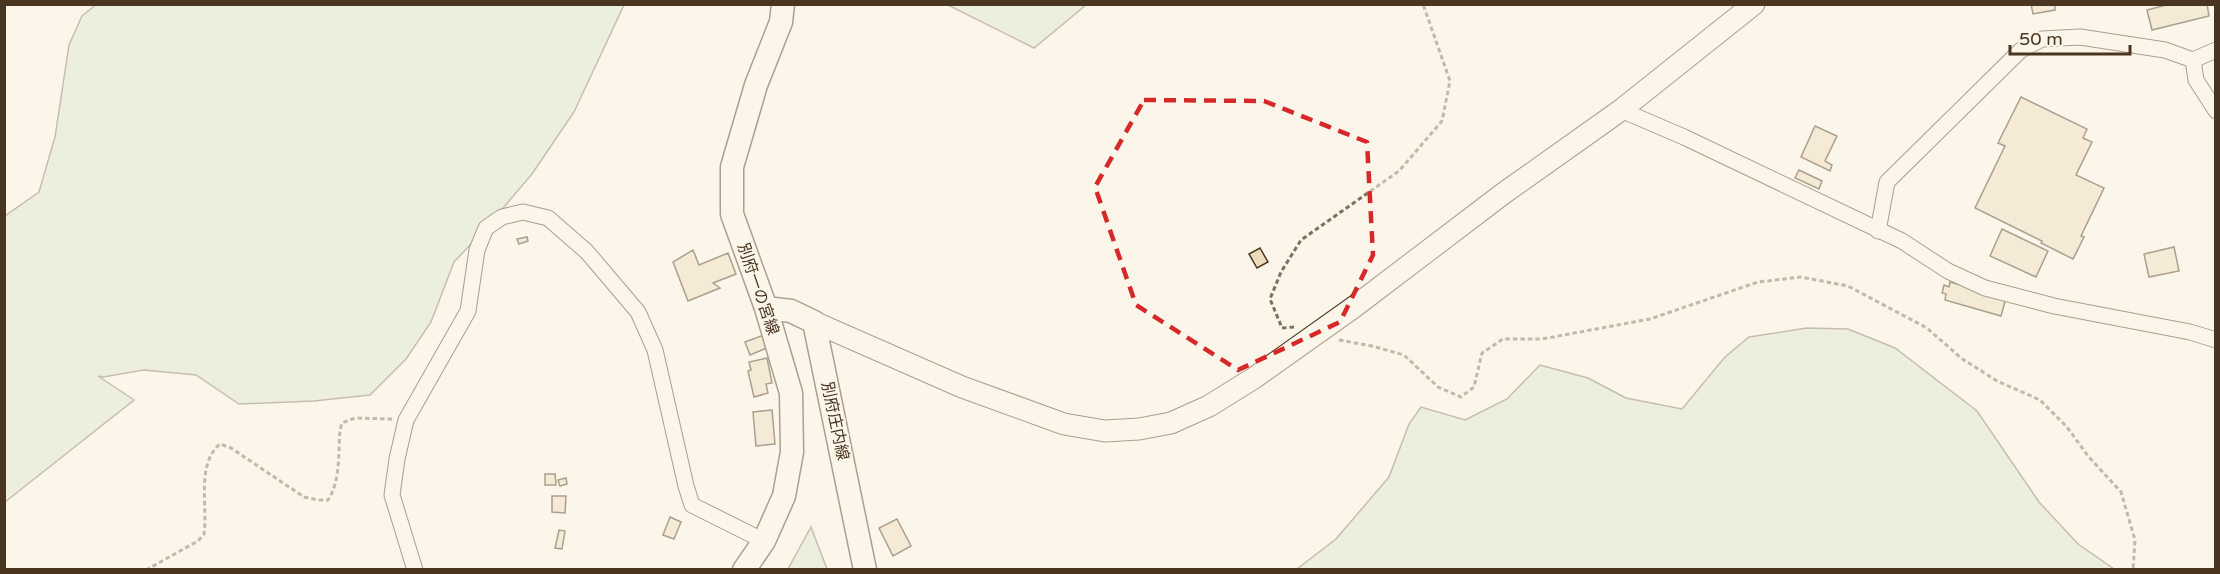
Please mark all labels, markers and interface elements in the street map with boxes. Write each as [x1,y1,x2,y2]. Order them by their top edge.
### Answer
scale bar [2010,18,2130,56]
text: 50 m [2019,28,2063,50]
street label: 別府一の宮線 [733,240,783,338]
street label: 別府庄内線 [817,380,853,462]

